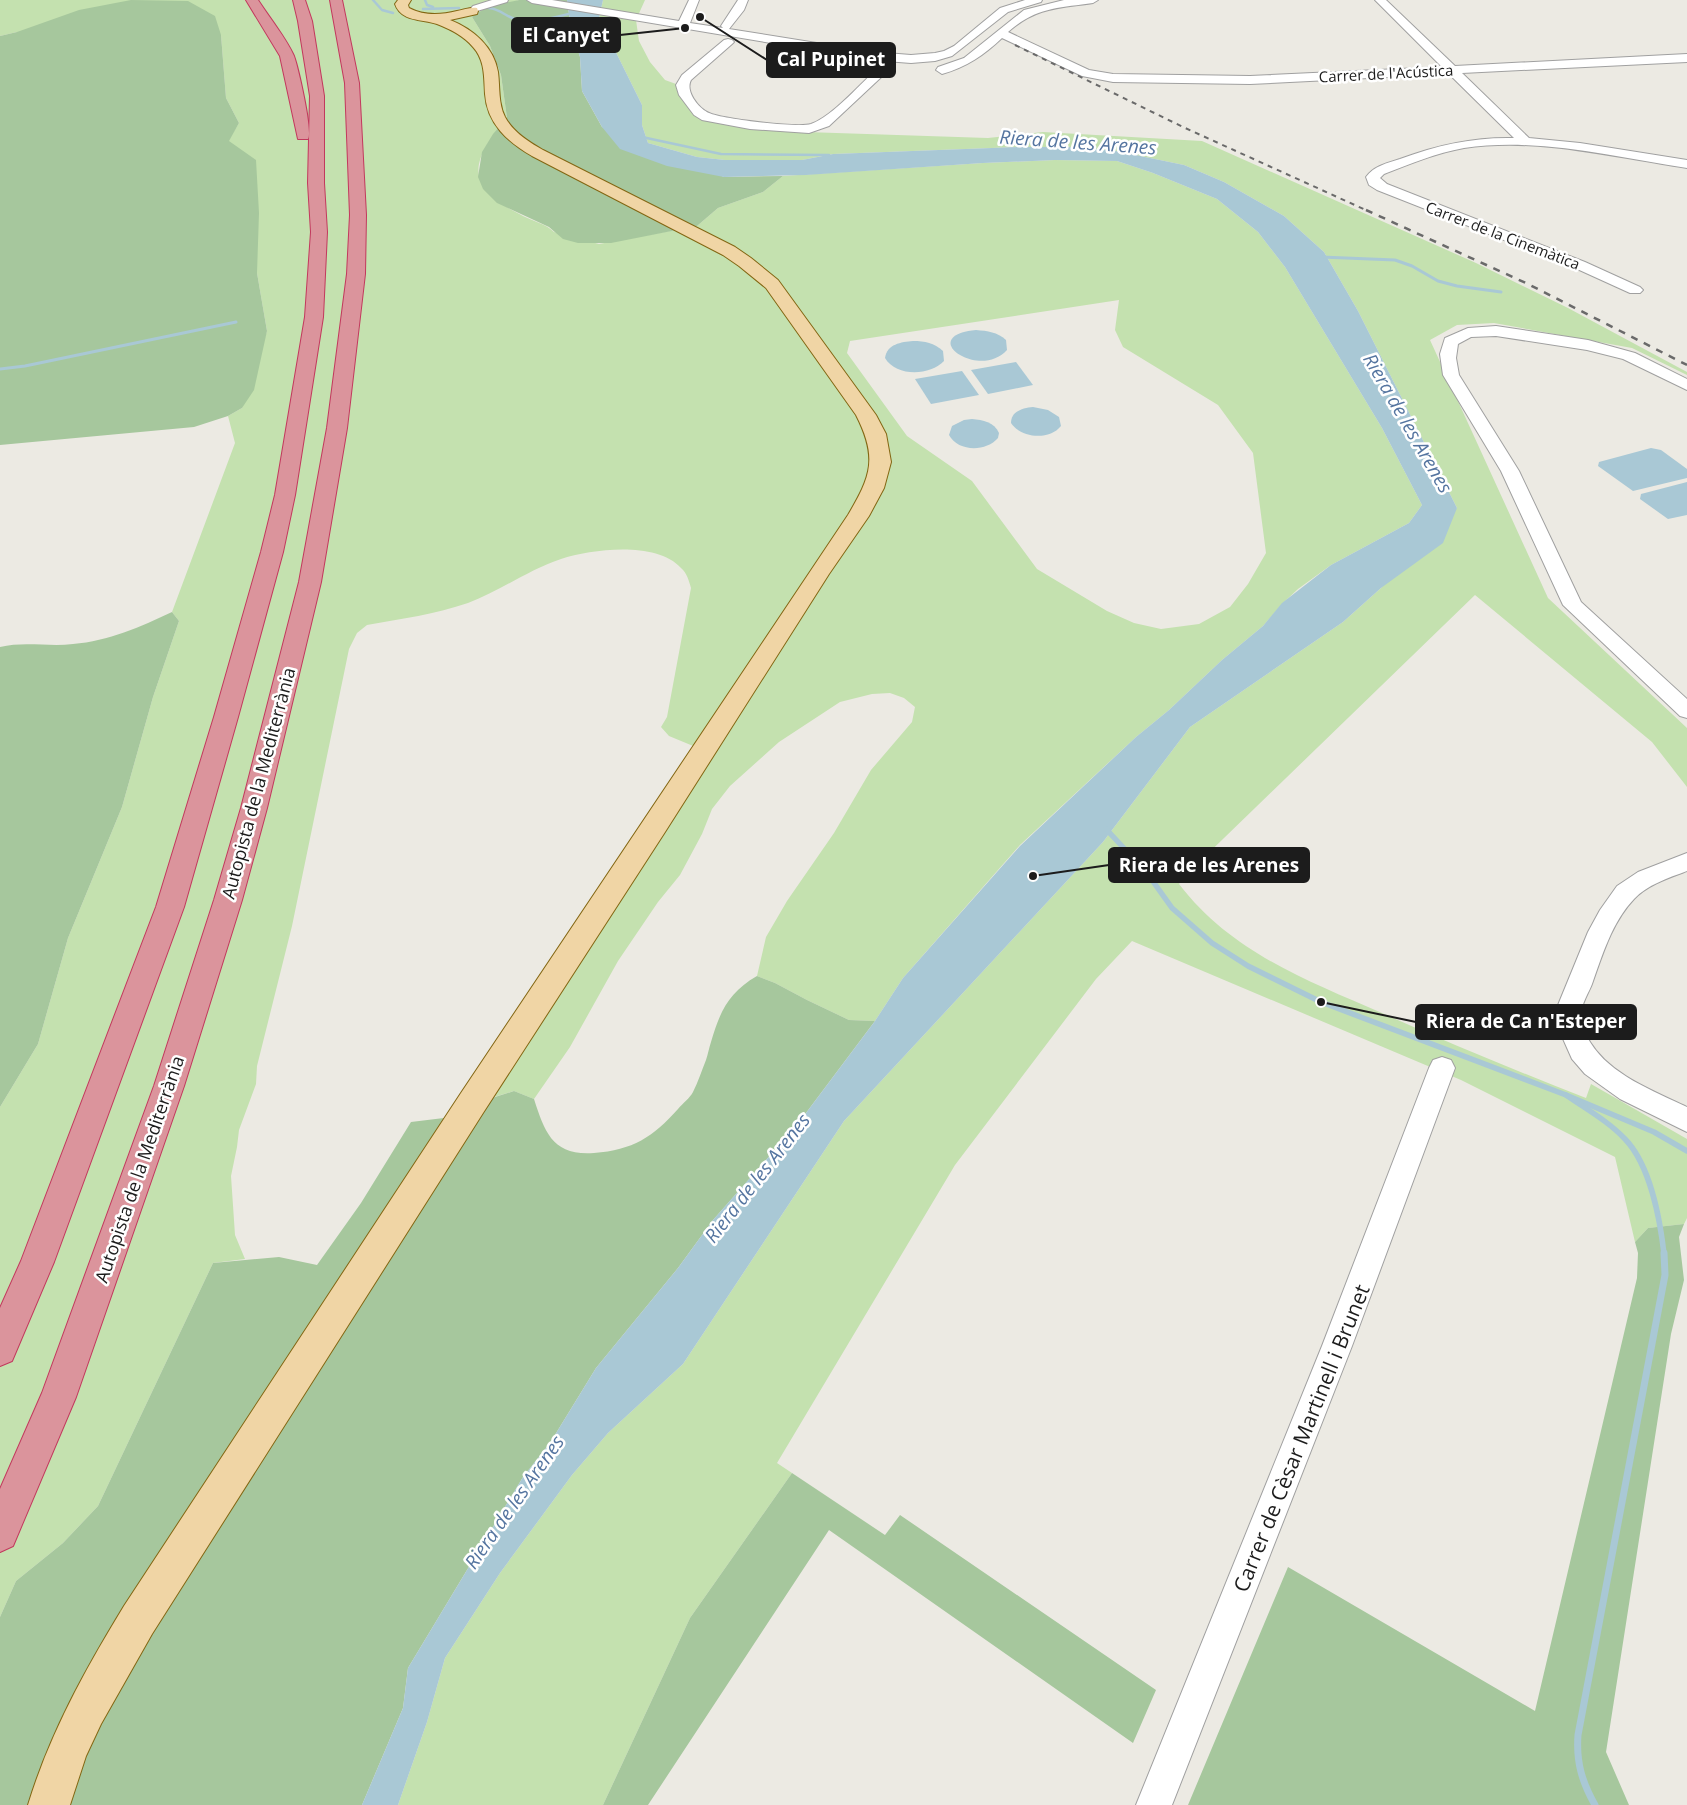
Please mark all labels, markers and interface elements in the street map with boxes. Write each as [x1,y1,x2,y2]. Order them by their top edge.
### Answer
callout: El Canyet [512,18,620,52]
text: El Canyet [522,22,610,48]
callout: Cal Pupinet [767,43,895,77]
text: Cal Pupinet [777,46,885,72]
street label: Carrer de l'Acústica [1318,59,1454,87]
water label: Riera de les Arenes [999,124,1157,160]
street label: Carrer de la Cinemàtica [1423,196,1583,274]
water label: Riera de les Arenes [1357,348,1459,498]
street label: Autopista de la Mediterrània [216,665,300,901]
callout: Riera de les Arenes [1109,848,1309,882]
text: Riera de les Arenes [1119,852,1299,878]
callout: Riera de Ca n'Esteper [1416,1005,1636,1039]
text: Riera de Ca n'Esteper [1426,1008,1627,1034]
street label: Autopista de la Mediterrània [89,1052,189,1286]
water label: Riera de les Arenes [698,1108,816,1248]
street label: Carrer de Cèsar Martinell i Brunet [1226,1280,1376,1596]
water label: Riera de les Arenes [458,1430,570,1574]

